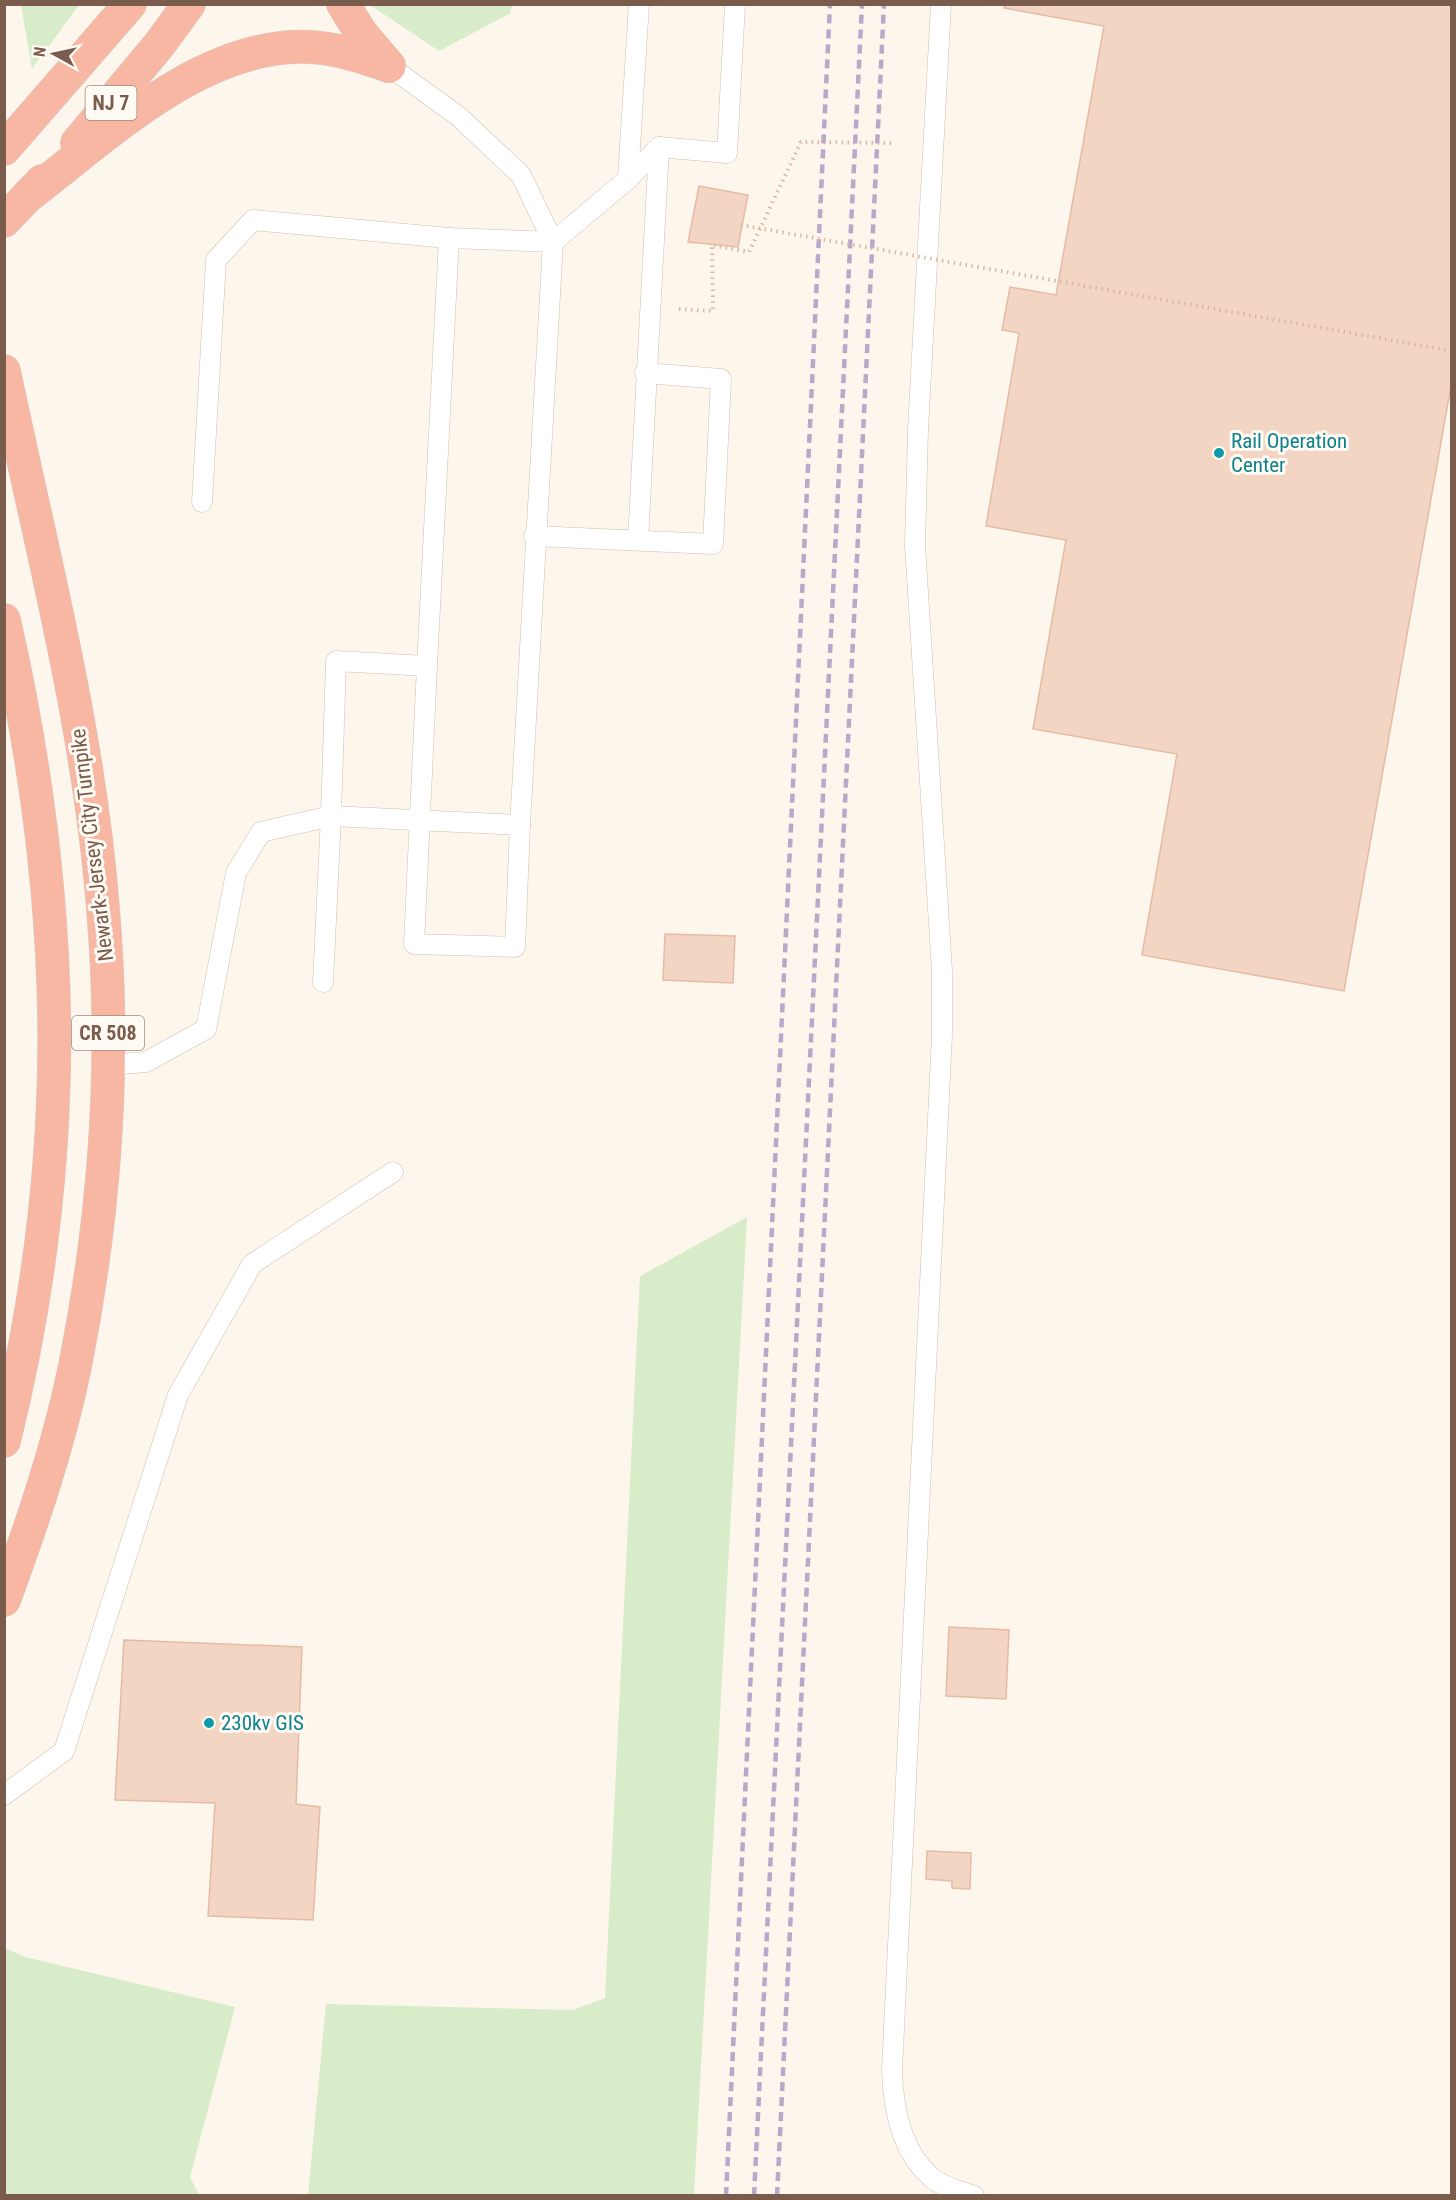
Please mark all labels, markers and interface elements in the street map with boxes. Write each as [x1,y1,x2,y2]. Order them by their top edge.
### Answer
north arrow [24,24,84,84]
text: N [30,46,50,58]
road number: NJ 7 [86,86,136,120]
place label: Rail Operation Center [1231,429,1347,477]
marker: Rail Operation Center [1212,446,1226,460]
street label: Newark-Jersey City Turnpike [66,727,118,963]
road number: CR 508 [72,1016,144,1050]
place label: 230kv GIS [221,1711,304,1735]
marker: 230kv GIS [202,1716,216,1730]

